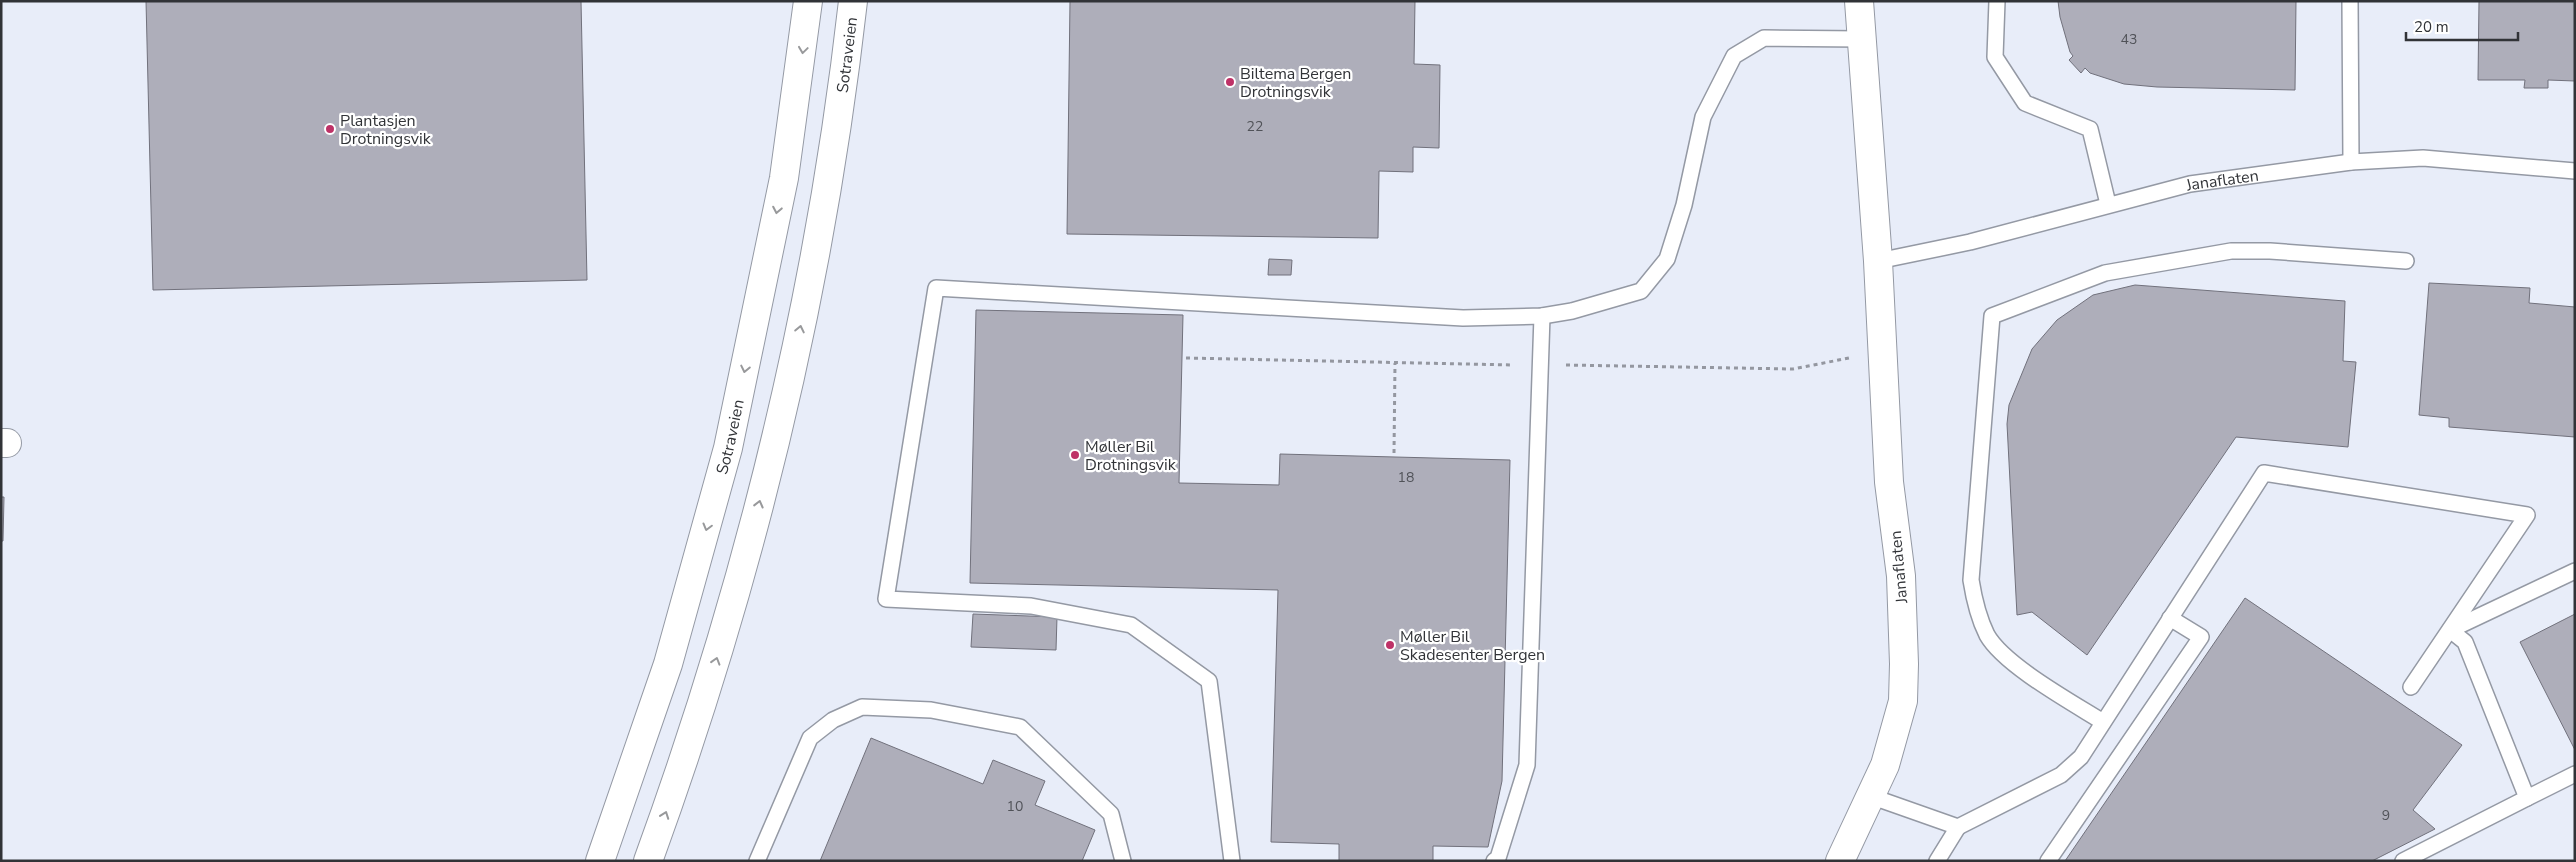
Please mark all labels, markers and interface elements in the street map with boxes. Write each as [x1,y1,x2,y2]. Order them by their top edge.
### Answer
scale bar [2406,10,2518,42]
street label: Sotraveien [832,16,863,94]
text: 20 m [2414,17,2449,37]
house number: 43 [2121,30,2137,49]
one-way arrow [798,46,809,54]
place label: Biltema Bergen Drotningsvik [1240,63,1351,103]
marker: Biltema Bergen Drotningsvik [1224,76,1236,88]
place label: Plantasjen Drotningsvik [340,110,432,150]
house number: 22 [1247,117,1263,136]
marker: Plantasjen Drotningsvik [324,123,336,135]
street label: Janaflaten [2183,165,2260,197]
one-way arrow [773,206,783,215]
one-way arrow [794,324,804,333]
one-way arrow [740,365,751,374]
street label: Sotraveien [711,397,750,477]
place label: Møller Bil Drotningsvik [1085,436,1177,476]
marker: Møller Bil Drotningsvik [1069,449,1081,461]
house number: 18 [1398,468,1414,487]
one-way arrow [754,501,764,509]
one-way arrow [702,523,713,532]
street label: Janaflaten [1885,530,1913,605]
place label: Møller Bil Skadesenter Bergen [1400,626,1545,666]
marker: Møller Bil Skadesenter Bergen [1384,639,1396,651]
one-way arrow [710,657,720,665]
house number: 10 [1007,797,1023,816]
house number: 9 [2382,806,2390,825]
one-way arrow [659,811,669,820]

